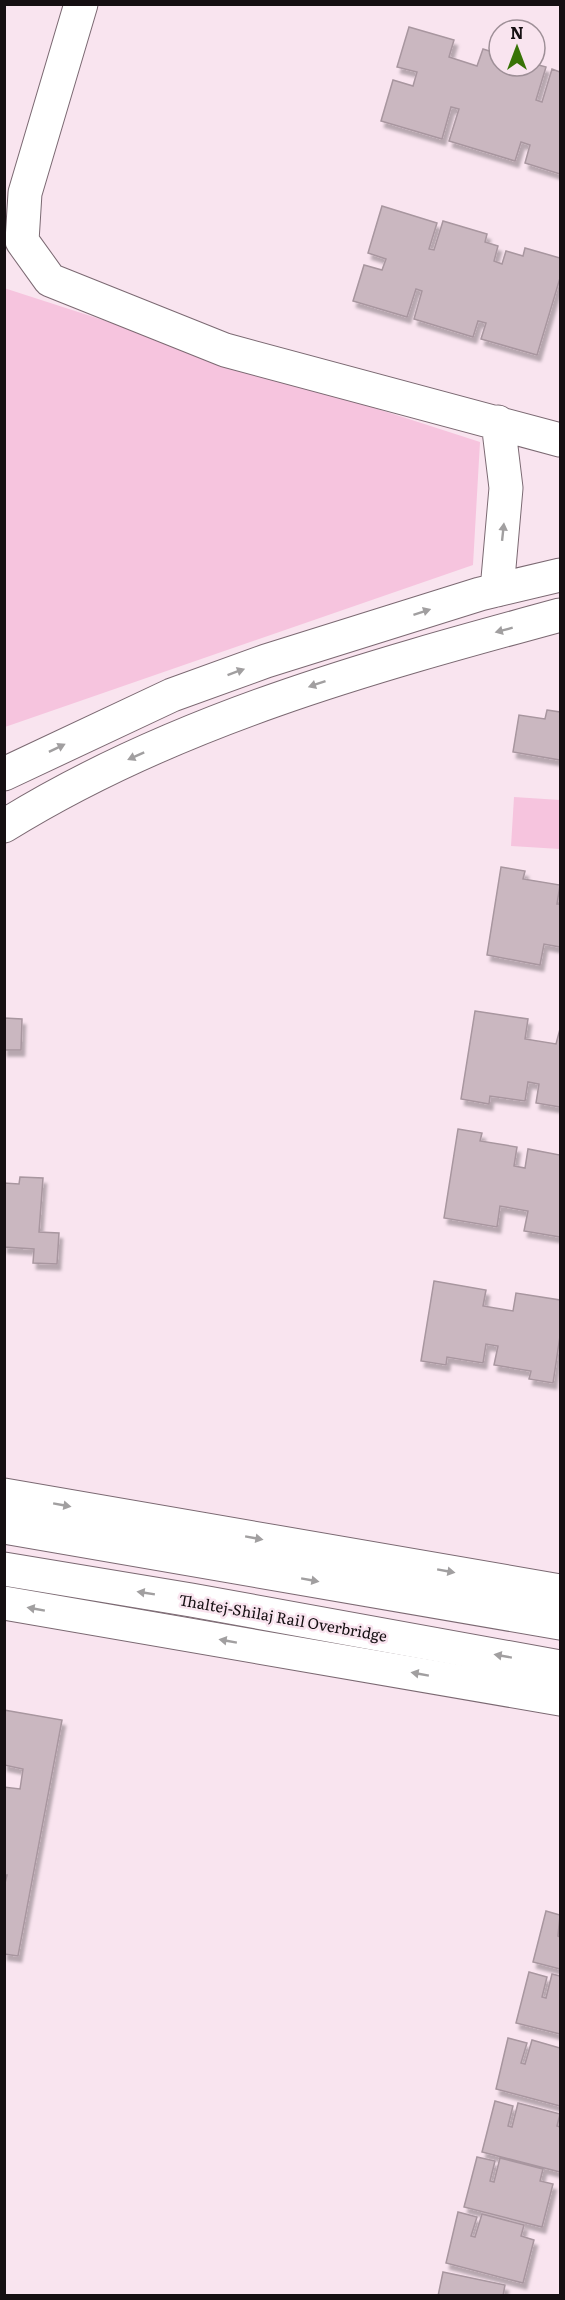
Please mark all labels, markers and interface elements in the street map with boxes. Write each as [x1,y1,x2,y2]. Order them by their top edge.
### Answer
north arrow [487,18,547,78]
text: N [510,20,524,44]
one-way arrow [498,523,508,542]
one-way arrow [413,607,431,616]
one-way arrow [495,626,513,635]
one-way arrow [227,666,245,676]
one-way arrow [308,680,326,690]
one-way arrow [49,744,66,753]
one-way arrow [127,752,144,761]
one-way arrow [53,1500,72,1509]
one-way arrow [245,1534,264,1543]
one-way arrow [437,1567,456,1576]
one-way arrow [301,1575,320,1584]
street label: Thaltej-Shilaj Rail Overbridge [177,1587,389,1647]
one-way arrow [136,1588,155,1597]
one-way arrow [26,1604,45,1613]
one-way arrow [218,1636,237,1645]
one-way arrow [493,1652,512,1661]
one-way arrow [411,1669,430,1678]

